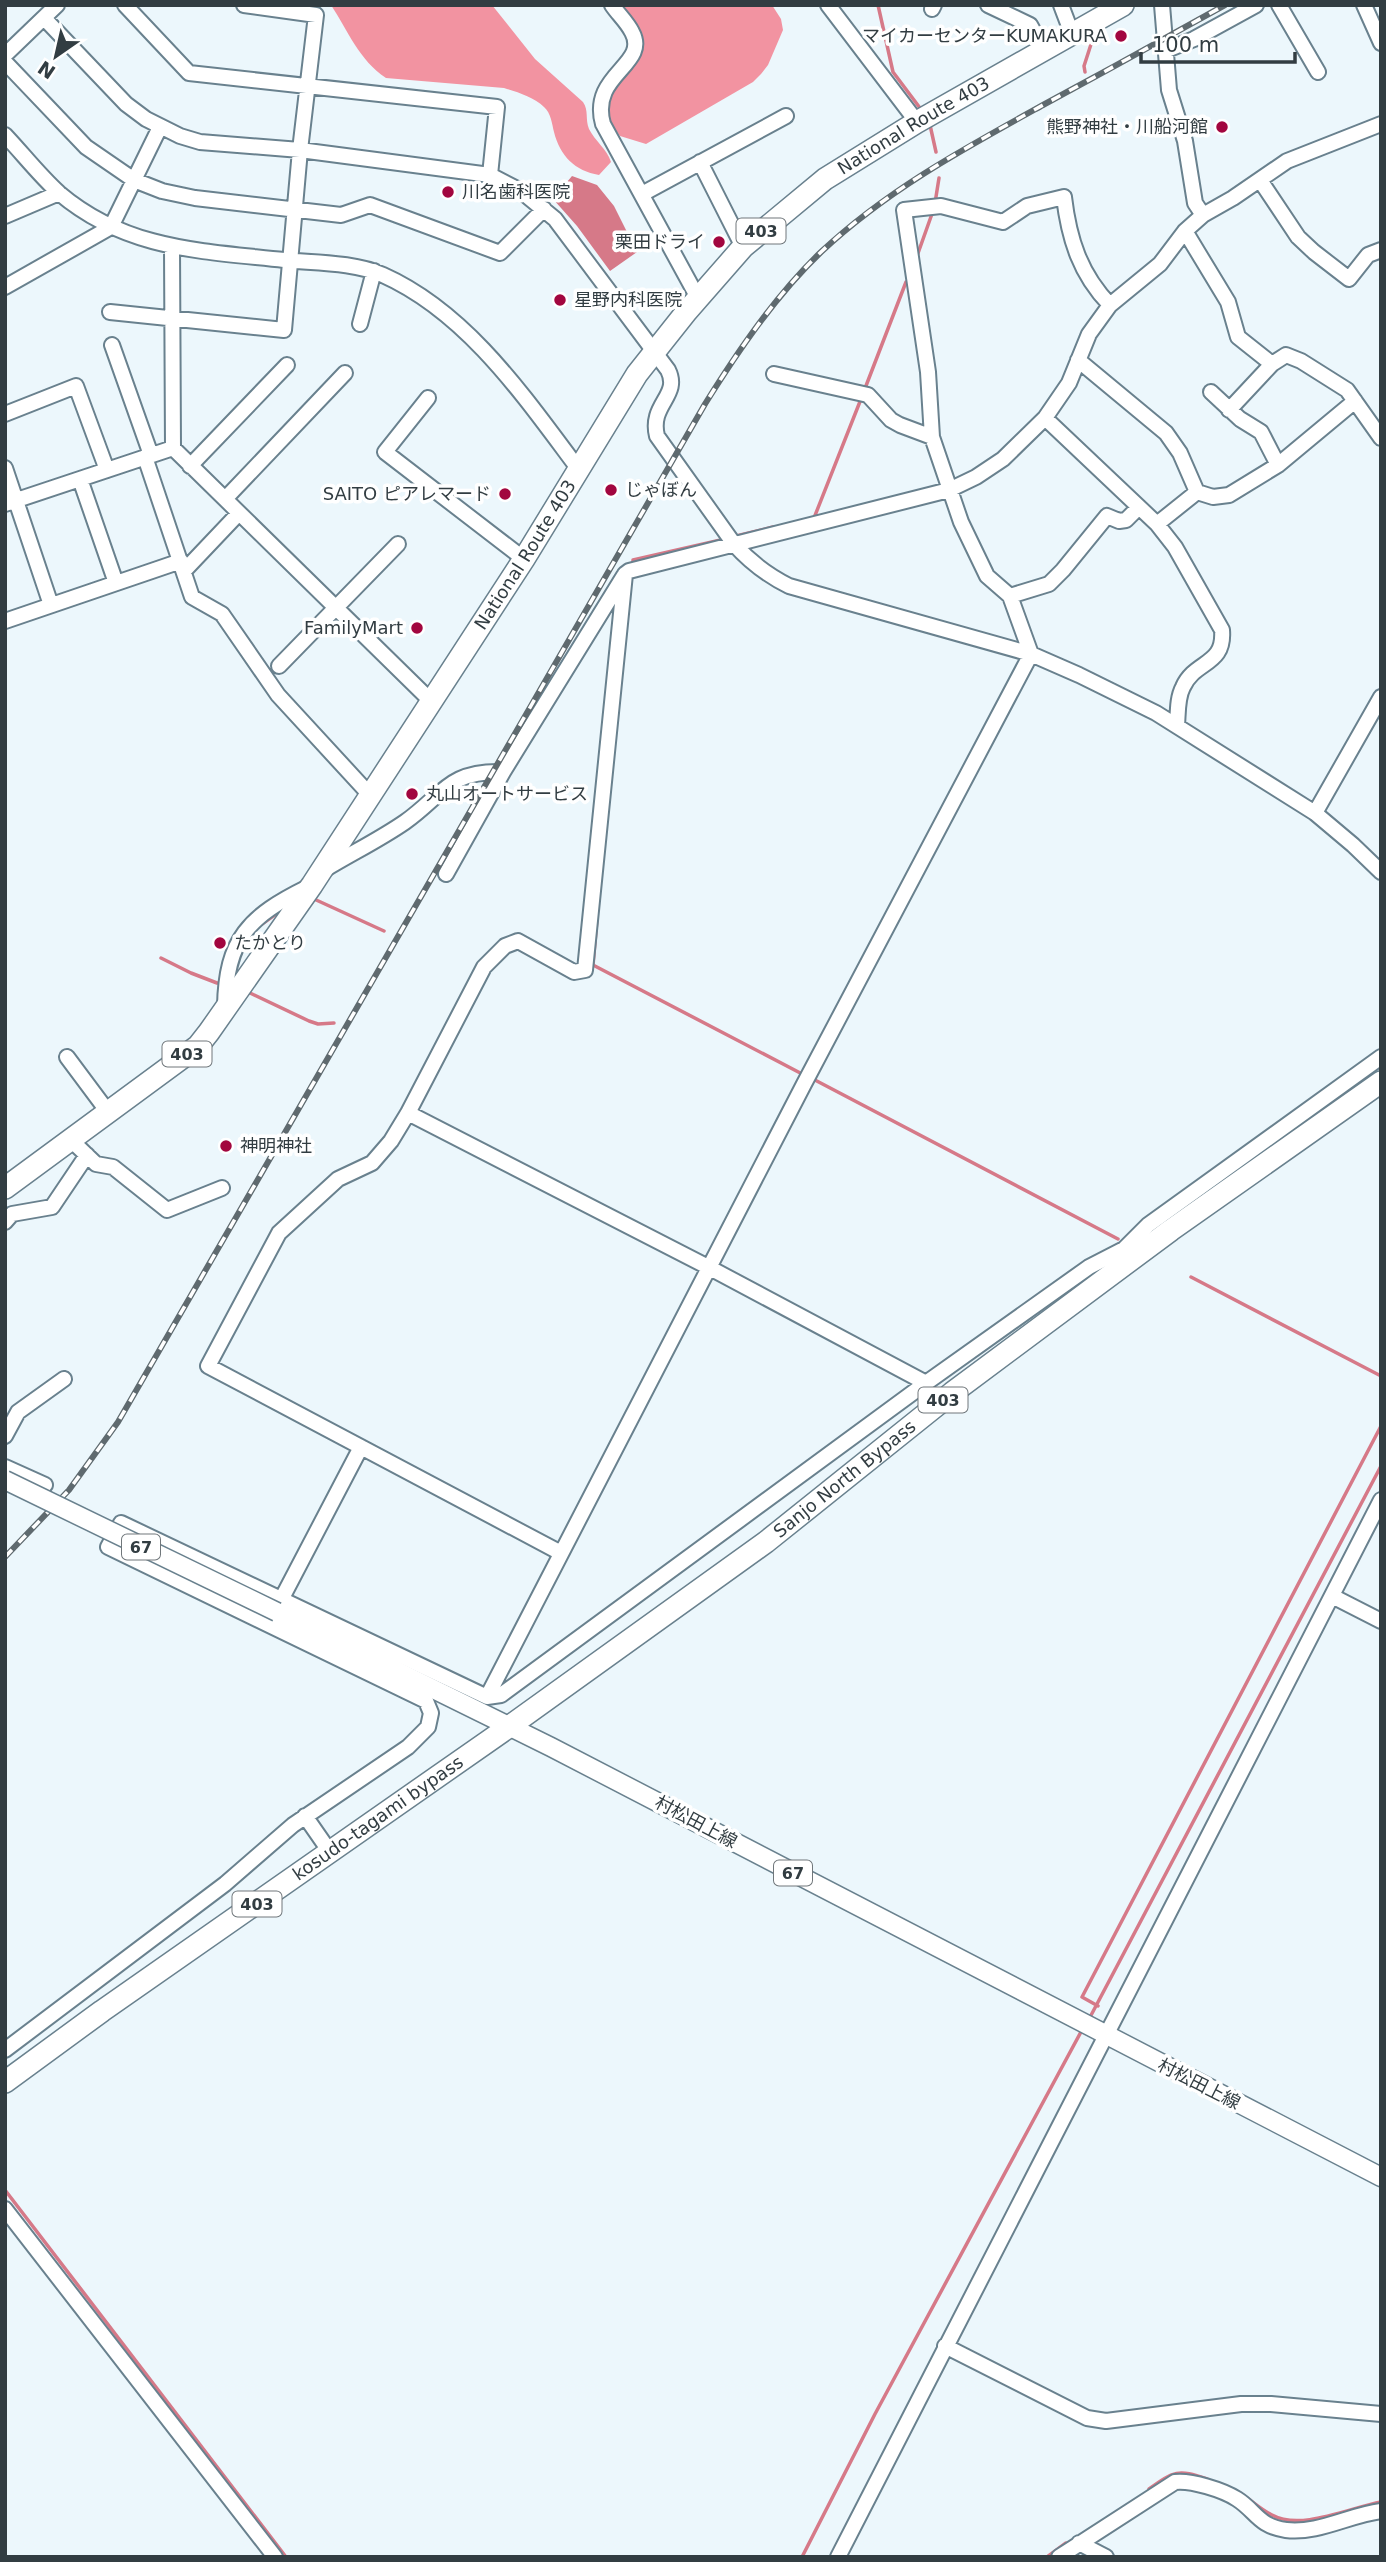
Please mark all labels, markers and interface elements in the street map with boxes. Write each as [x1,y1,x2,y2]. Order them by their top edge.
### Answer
north arrow [21,21,91,91]
scale bar [1141,21,1295,65]
place label: マイカーセンターKUMAKURA [862,25,1108,46]
marker: マイカーセンターKUMAKURA [1113,28,1129,44]
text: 100 m [1152,33,1219,57]
text: N [34,57,59,84]
street label: National Route 403 [834,72,993,179]
place label: 熊野神社・川船河館 [1046,116,1208,137]
marker: 熊野神社・川船河館 [1214,119,1230,135]
place label: 川名歯科医院 [462,181,570,202]
marker: 川名歯科医院 [440,184,456,200]
road number: 403 [736,218,786,244]
place label: 栗田ドライ [615,231,705,252]
marker: 栗田ドライ [711,234,727,250]
place label: 星野内科医院 [574,289,682,310]
marker: 星野内科医院 [552,292,568,308]
street label: National Route 403 [470,476,580,633]
place label: じゃぼん [625,479,697,500]
marker: じゃぼん [603,482,619,498]
place label: SAITO ピアレマード [323,483,491,504]
marker: SAITO ピアレマード [497,486,513,502]
place label: FamilyMart [304,617,403,638]
marker: FamilyMart [409,620,425,636]
place label: 丸山オートサービス [426,783,588,804]
marker: 丸山オートサービス [404,786,420,802]
place label: たかとり [234,932,306,953]
marker: たかとり [212,935,228,951]
road number: 403 [162,1042,212,1066]
place label: 神明神社 [240,1135,312,1156]
marker: 神明神社 [218,1138,234,1154]
road number: 403 [918,1388,968,1412]
street label: Sanjo North Bypass [769,1415,920,1542]
road number: 67 [122,1534,160,1560]
street label: kosudo-tagami bypass [289,1751,467,1884]
street label: 村松田上線 [652,1791,741,1852]
road number: 67 [774,1860,812,1885]
road number: 403 [232,1892,282,1916]
street label: 村松田上線 [1154,2054,1244,2113]

